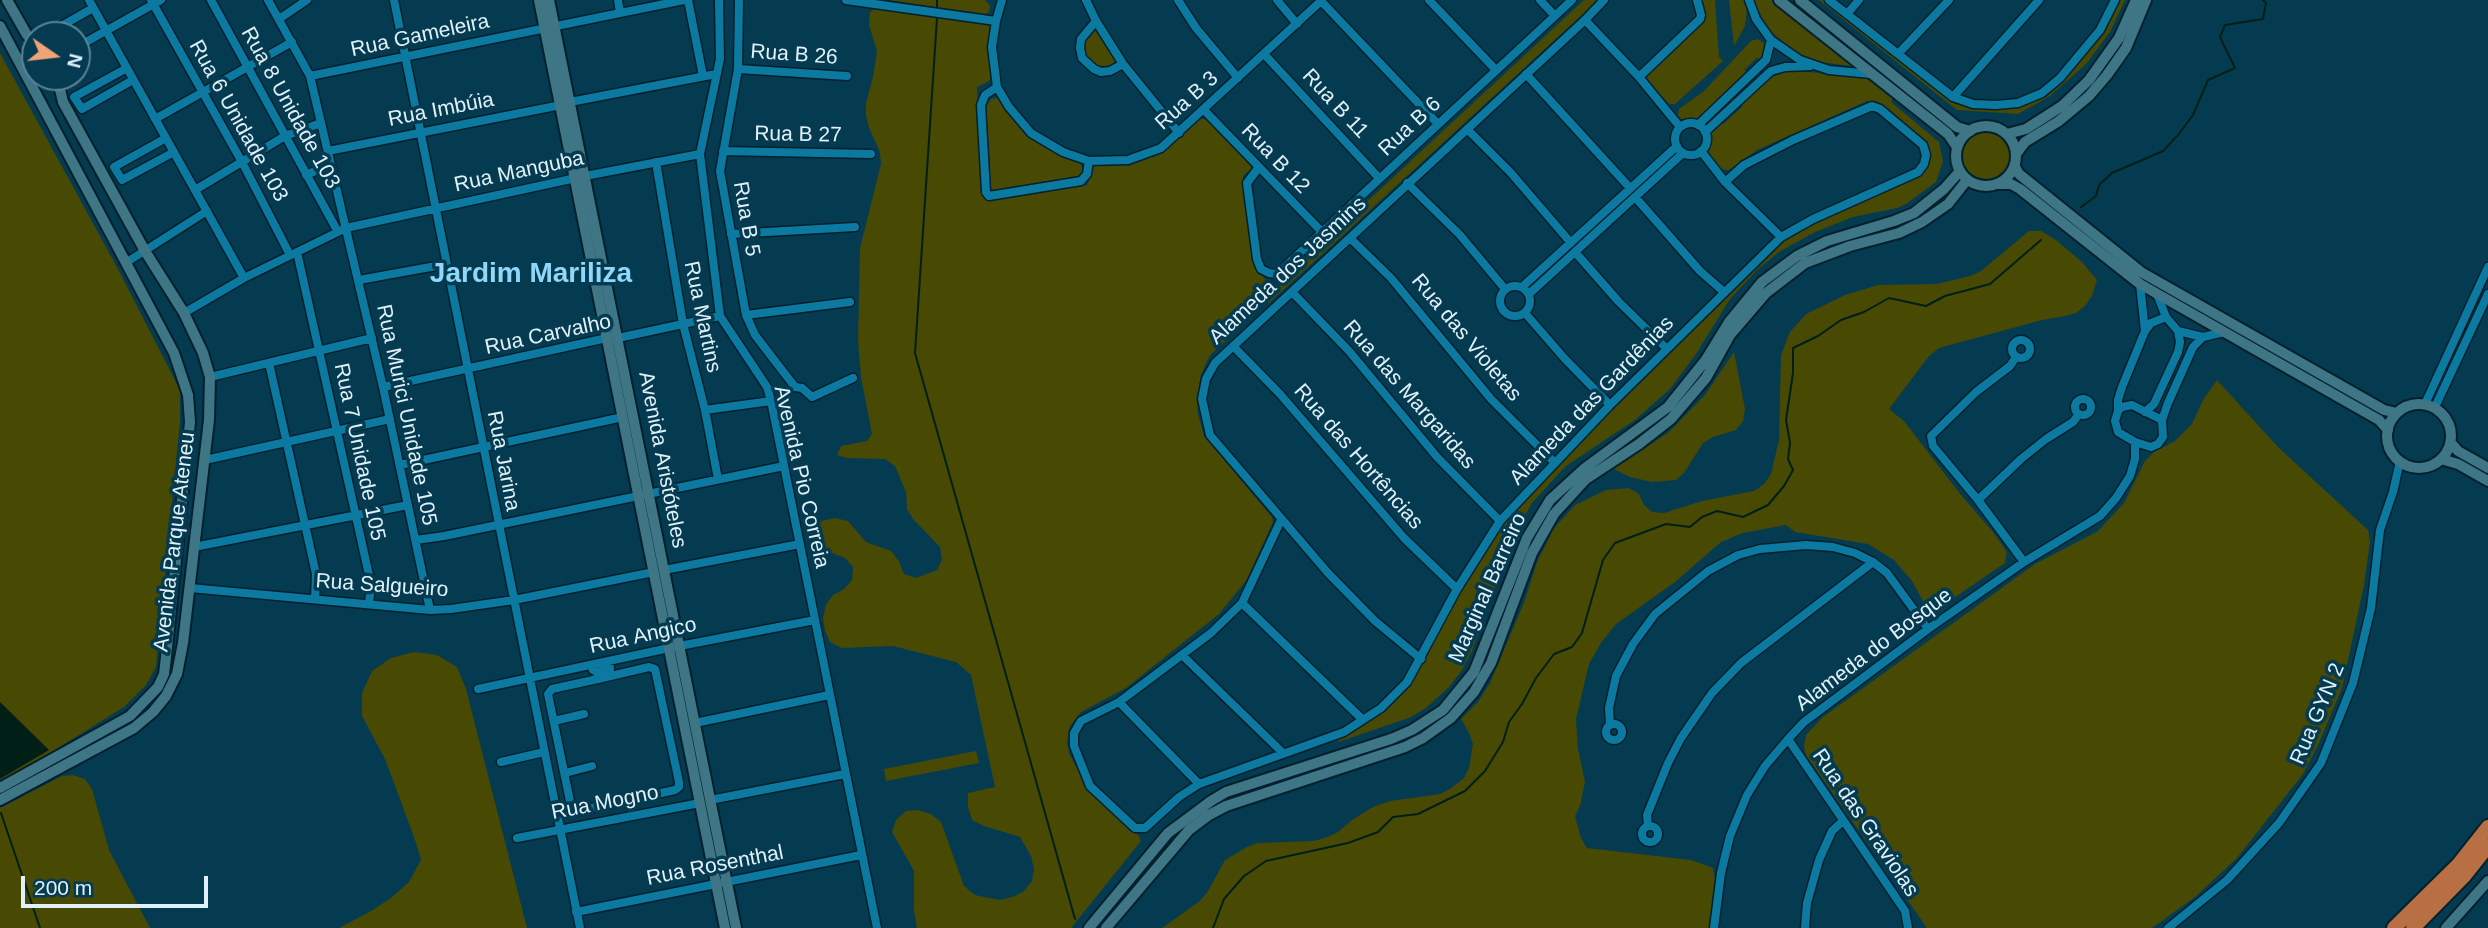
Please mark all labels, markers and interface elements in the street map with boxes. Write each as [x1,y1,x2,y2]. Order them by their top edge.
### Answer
street label: Rua Gameleira [348,9,492,63]
north arrow [21,21,91,91]
street label: Rua 8 Unidade 103 [235,23,345,193]
street label: Rua 6 Unidade 103 [183,36,293,206]
street label: Rua B 26 [749,39,839,71]
text: N [63,52,87,70]
street label: Rua B 11 [1296,64,1374,144]
street label: Rua B 3 [1150,66,1224,136]
street label: Rua Imbúia [386,87,496,133]
street label: Rua B 6 [1374,92,1446,162]
street label: Rua B 12 [1236,119,1314,199]
street label: Rua B 27 [754,122,842,148]
street label: Rua Manguba [452,146,586,198]
street label: Rua B 5 [727,179,765,259]
street label: Alameda dos Jasmins [1204,192,1372,350]
district label: Jardim Mariliza [430,257,632,291]
street label: Rua Martins [678,259,726,375]
street label: Rua das Violetas [1405,269,1527,407]
street label: Rua Murici Unidade 105 [370,302,442,528]
street label: Rua Carvalho [483,309,613,361]
street label: Alameda das Gardênias [1505,311,1679,491]
street label: Rua das Margaridas [1337,315,1481,475]
street label: Rua 7 Unidade 105 [328,361,390,543]
street label: Avenida Aristóteles [633,370,691,550]
street label: Rua das Hortências [1288,379,1428,535]
street label: Avenida Pio Correia [768,383,834,571]
street label: Rua Jarina [481,409,525,513]
street label: Avenida Parque Ateneu [149,431,201,653]
street label: Marginal Barreiro [1444,509,1532,667]
street label: Rua Salgueiro [315,569,449,603]
street label: Alameda do Bosque [1791,583,1957,717]
street label: Rua Angico [587,612,699,660]
street label: Rua GYN 2 [2285,660,2351,768]
street label: Rua das Graviolas [1806,744,1924,902]
street label: Rua Mogno [549,780,661,826]
street label: Rua Rosenthal [644,840,786,892]
scale bar [24,862,212,906]
text: 200 m [34,876,92,899]

